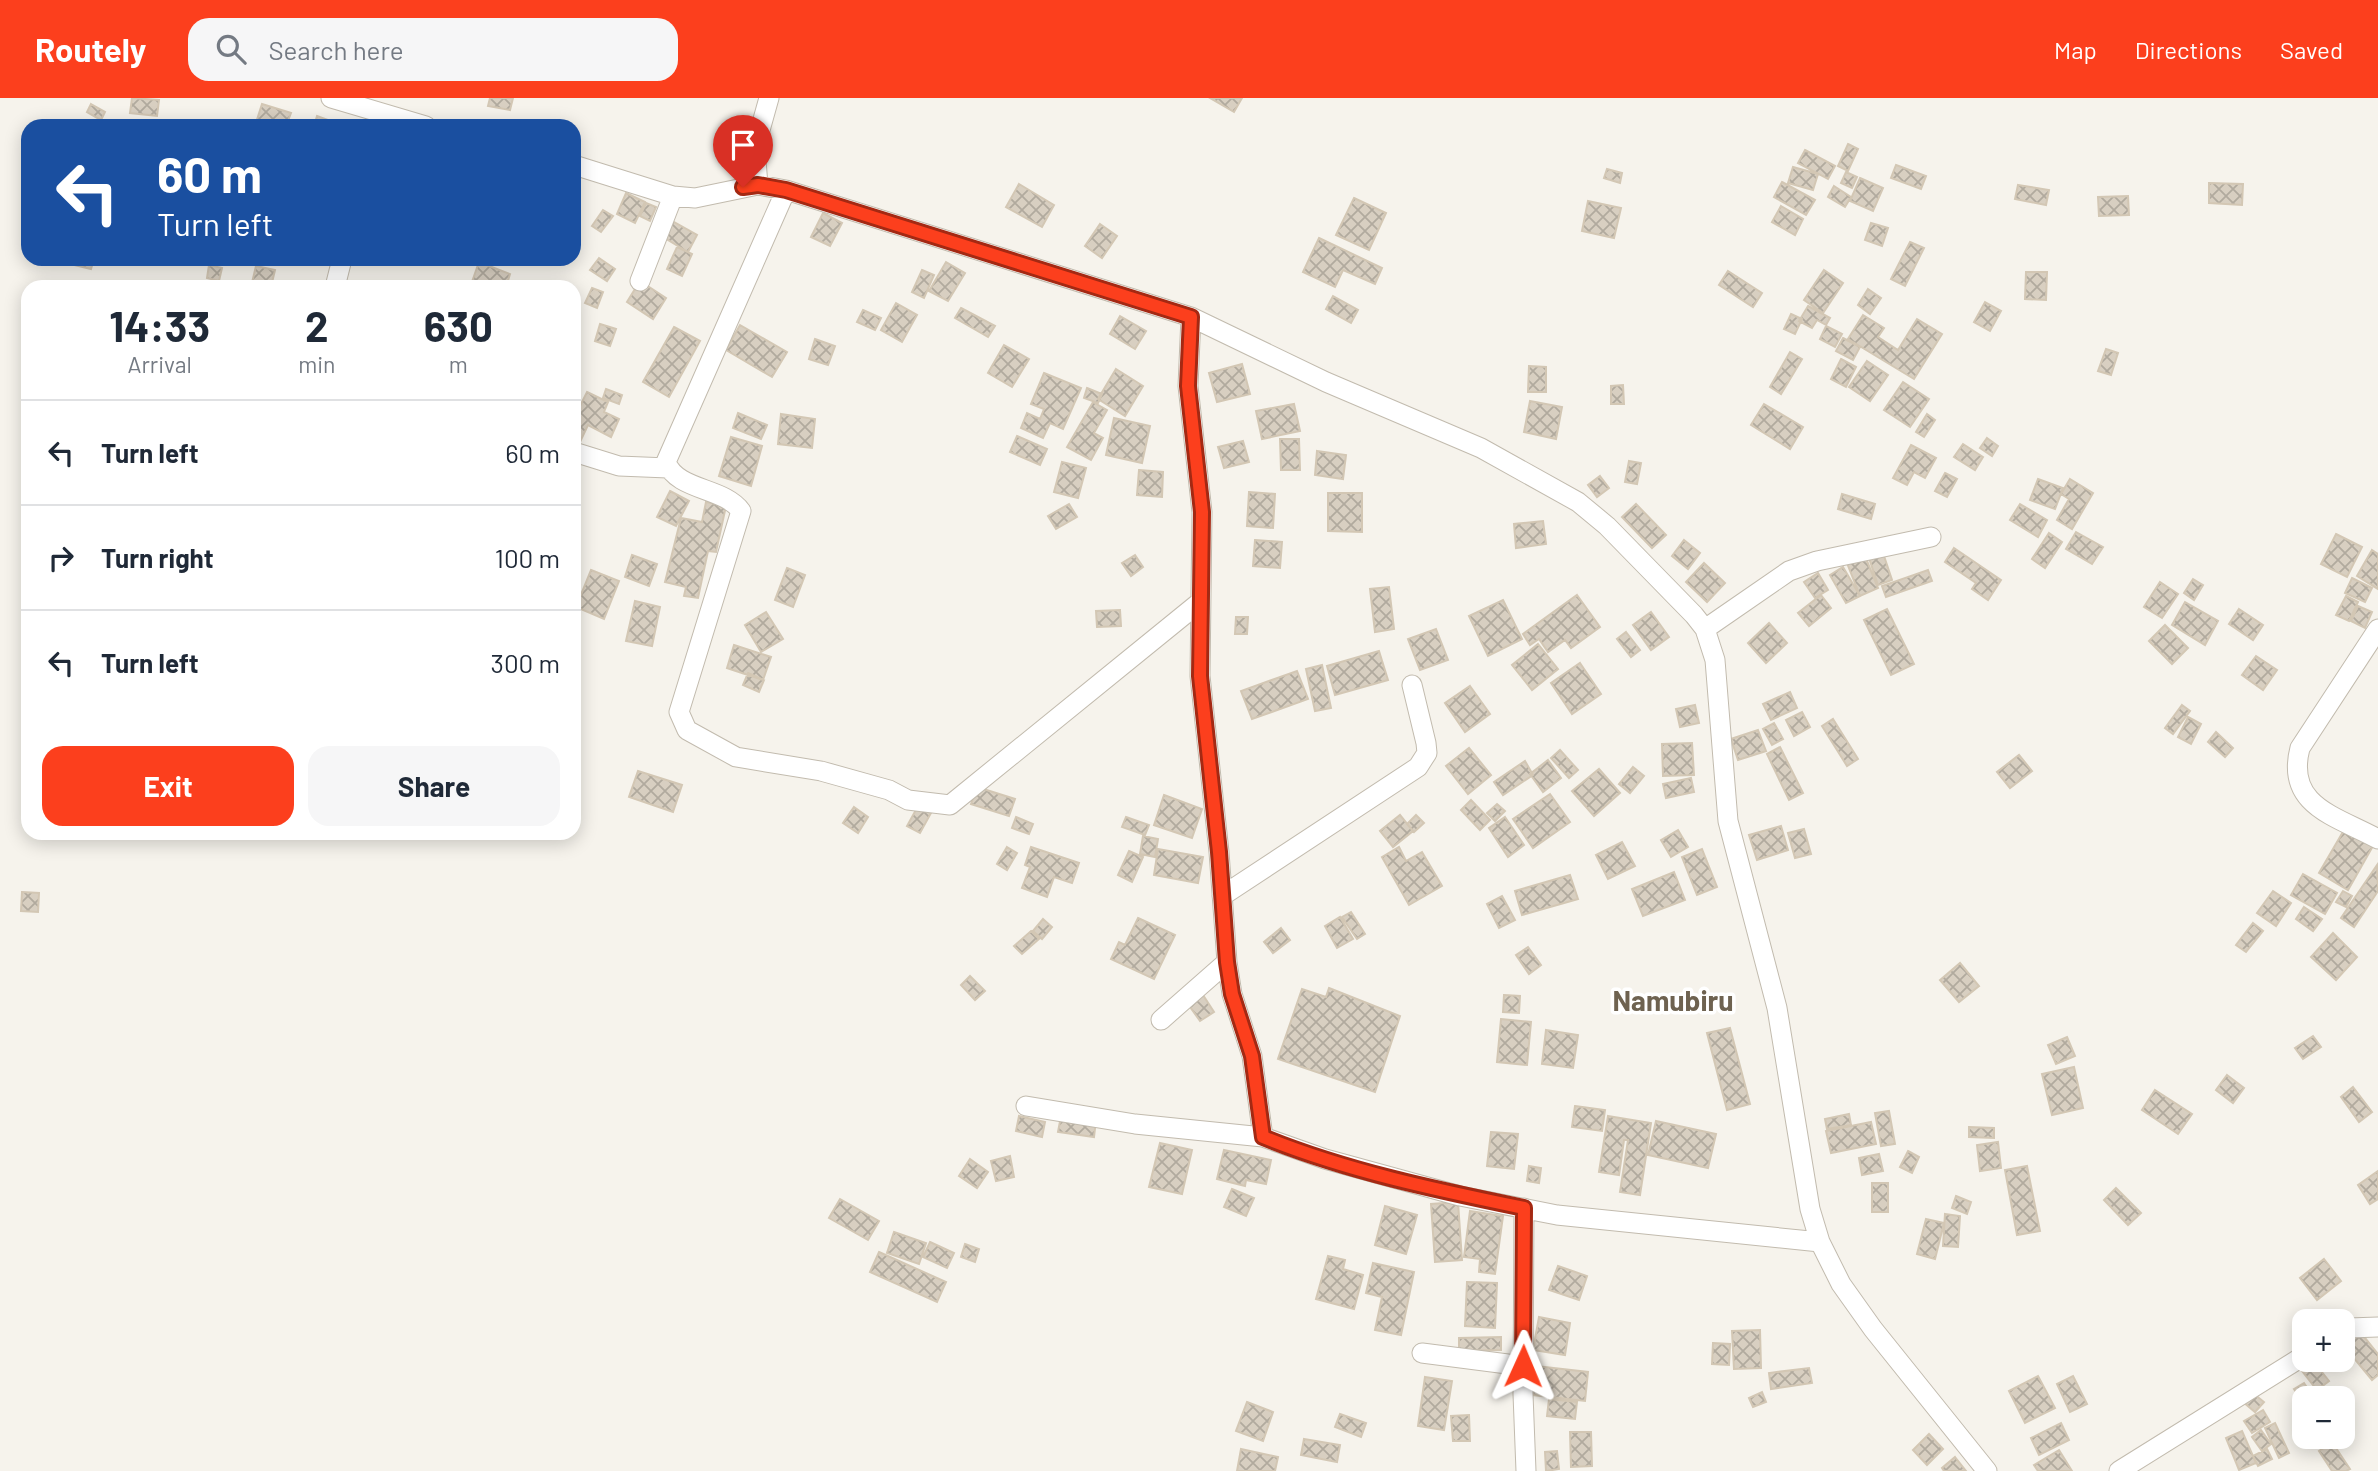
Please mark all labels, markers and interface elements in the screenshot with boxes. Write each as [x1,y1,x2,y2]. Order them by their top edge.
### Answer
search box [188,18,678,81]
text: Routely [35,29,146,69]
icon: search [212,30,250,68]
text: Search here [268,34,404,65]
text: Map [2054,35,2097,64]
text: Directions [2135,35,2242,64]
text: Saved [2280,35,2343,64]
pin [713,115,773,187]
icon: arrive [724,126,762,164]
text: 60 m [157,144,262,203]
icon: left [42,147,133,238]
text: Turn left [157,204,274,242]
text: 14:33 [109,300,210,350]
text: 2 [305,300,329,350]
text: 630 [424,300,493,350]
text: Arrival [127,350,192,378]
text: min [298,350,336,378]
text: m [449,350,468,378]
icon: left [42,434,80,472]
text: Turn left [101,437,199,468]
text: 60 m [505,437,560,468]
icon: right [42,539,80,577]
text: Turn right [101,542,214,573]
text: 100 m [495,542,560,573]
icon: left [42,644,80,682]
text: Turn left [101,647,199,678]
text: 300 m [491,647,560,678]
button: Exit [42,746,294,826]
button: Share [308,746,560,826]
district label: Namubiru [1612,983,1734,1017]
map controls [2292,1309,2355,1449]
button: + [2292,1309,2355,1372]
position arrow [1486,1329,1560,1403]
button: − [2292,1386,2355,1449]

